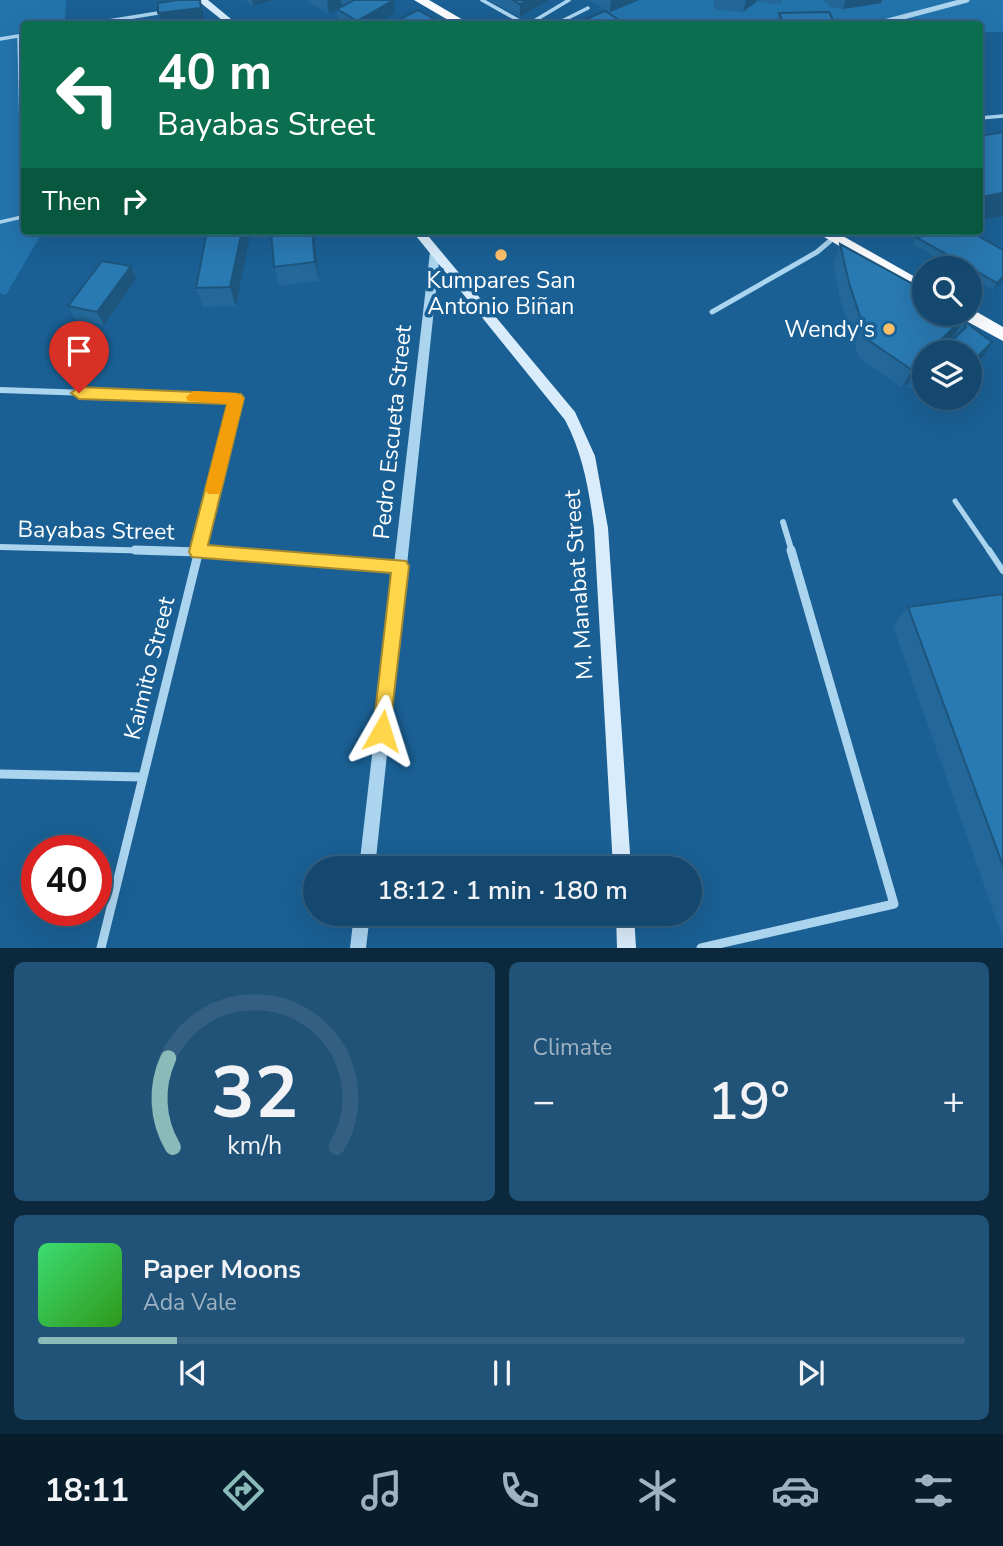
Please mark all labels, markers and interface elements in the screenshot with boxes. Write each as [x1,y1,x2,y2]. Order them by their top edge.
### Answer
text: 40 m [157,39,272,106]
icon: left [42,49,133,140]
text: Bayabas Street [157,103,375,146]
icon: right [115,182,153,220]
text: Then [42,184,101,219]
marker: Kumpares San Antonio Biñan [493,247,509,263]
map controls [912,256,982,410]
button: search [912,256,982,326]
place label: Kumpares San Antonio Biñan [426,265,576,322]
place label: Wendy's [784,314,875,345]
pin [49,321,109,393]
marker: Wendy's [881,321,897,337]
street label: Pedro Escueta Street [366,322,419,541]
icon: arrive [60,332,98,370]
button: layers [912,340,982,410]
street label: M. Manabat Street [556,488,601,681]
street label: Bayabas Street [17,514,176,547]
street label: Kaimito Street [117,592,182,743]
position arrow [345,694,419,768]
speed limit sign: 40 [21,835,112,926]
text: 18:12 · 1 min · 180 m [377,873,628,908]
text: Climate [533,1032,612,1063]
text: 32 [211,1044,298,1144]
text: 19° [708,1066,790,1137]
text: − [533,1076,555,1127]
text: + [942,1076,965,1127]
text: km/h [227,1129,282,1163]
text: Paper Moons [143,1252,301,1287]
text: Ada Vale [143,1287,237,1318]
icon: previous [174,1354,212,1392]
icon: pause [483,1354,521,1392]
icon: next [792,1354,830,1392]
icon: directions [219,1466,268,1515]
icon: music [357,1466,406,1515]
icon: phone [495,1466,544,1515]
icon: climate [633,1466,682,1515]
icon: car [771,1466,820,1515]
icon: filters [909,1466,958,1515]
text: 18:11 [45,1469,129,1512]

